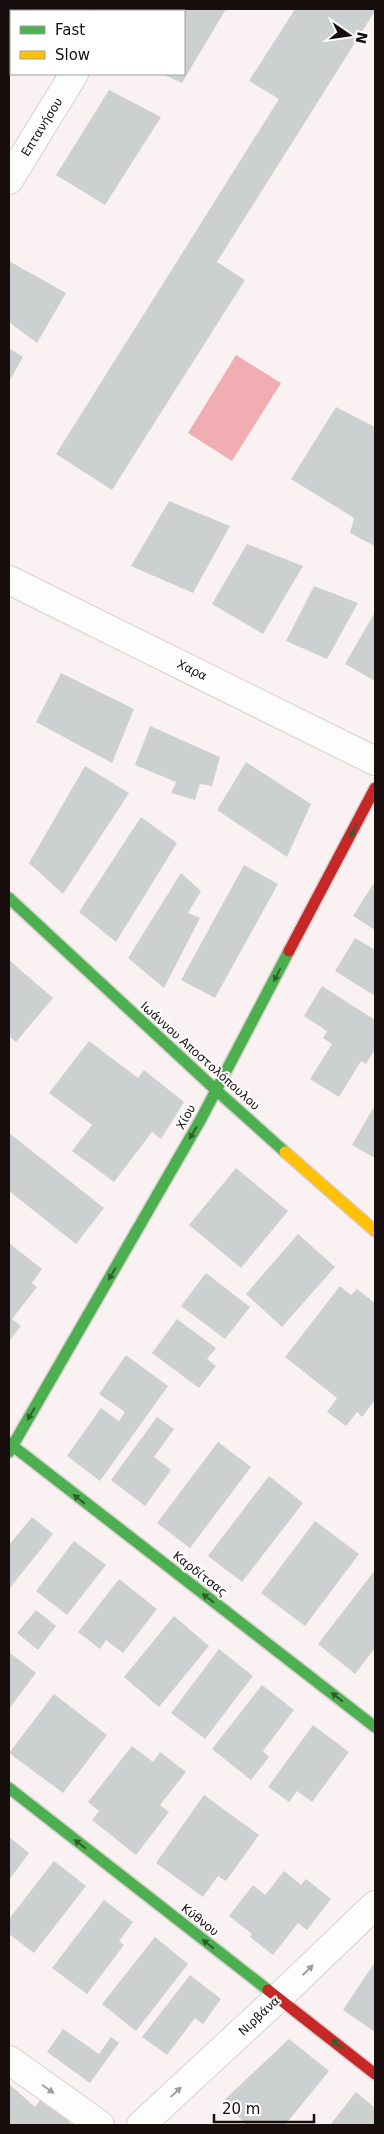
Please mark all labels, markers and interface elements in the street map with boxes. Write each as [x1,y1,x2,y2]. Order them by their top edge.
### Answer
legend [10,10,185,75]
north arrow [324,10,374,60]
text: Fast [55,21,85,39]
text: N [353,30,371,45]
text: Slow [55,46,90,64]
street label: Επτανήσου [19,95,65,159]
street label: Χαρα [175,657,209,683]
one-way arrow [348,824,357,837]
one-way arrow [273,967,281,982]
street label: Ιωάννου Αποστολόπουλου [138,999,262,1113]
street label: Χίου [173,1102,199,1132]
one-way arrow [189,1126,198,1139]
one-way arrow [108,1267,117,1280]
one-way arrow [27,1408,36,1421]
one-way arrow [73,1493,86,1504]
street label: Καρδίτσας [170,1549,230,1599]
one-way arrow [202,1592,215,1603]
one-way arrow [330,1692,344,1702]
one-way arrow [74,1838,87,1849]
street label: Κύθνου [179,1901,221,1939]
one-way arrow [202,1939,215,1949]
one-way arrow [302,1964,314,1976]
street label: Νιρβάνα [236,1993,282,2038]
one-way arrow [331,2038,344,2049]
one-way arrow [42,2084,55,2094]
one-way arrow [170,2086,182,2098]
scale bar [214,2092,314,2124]
text: 20 m [222,2100,260,2118]

